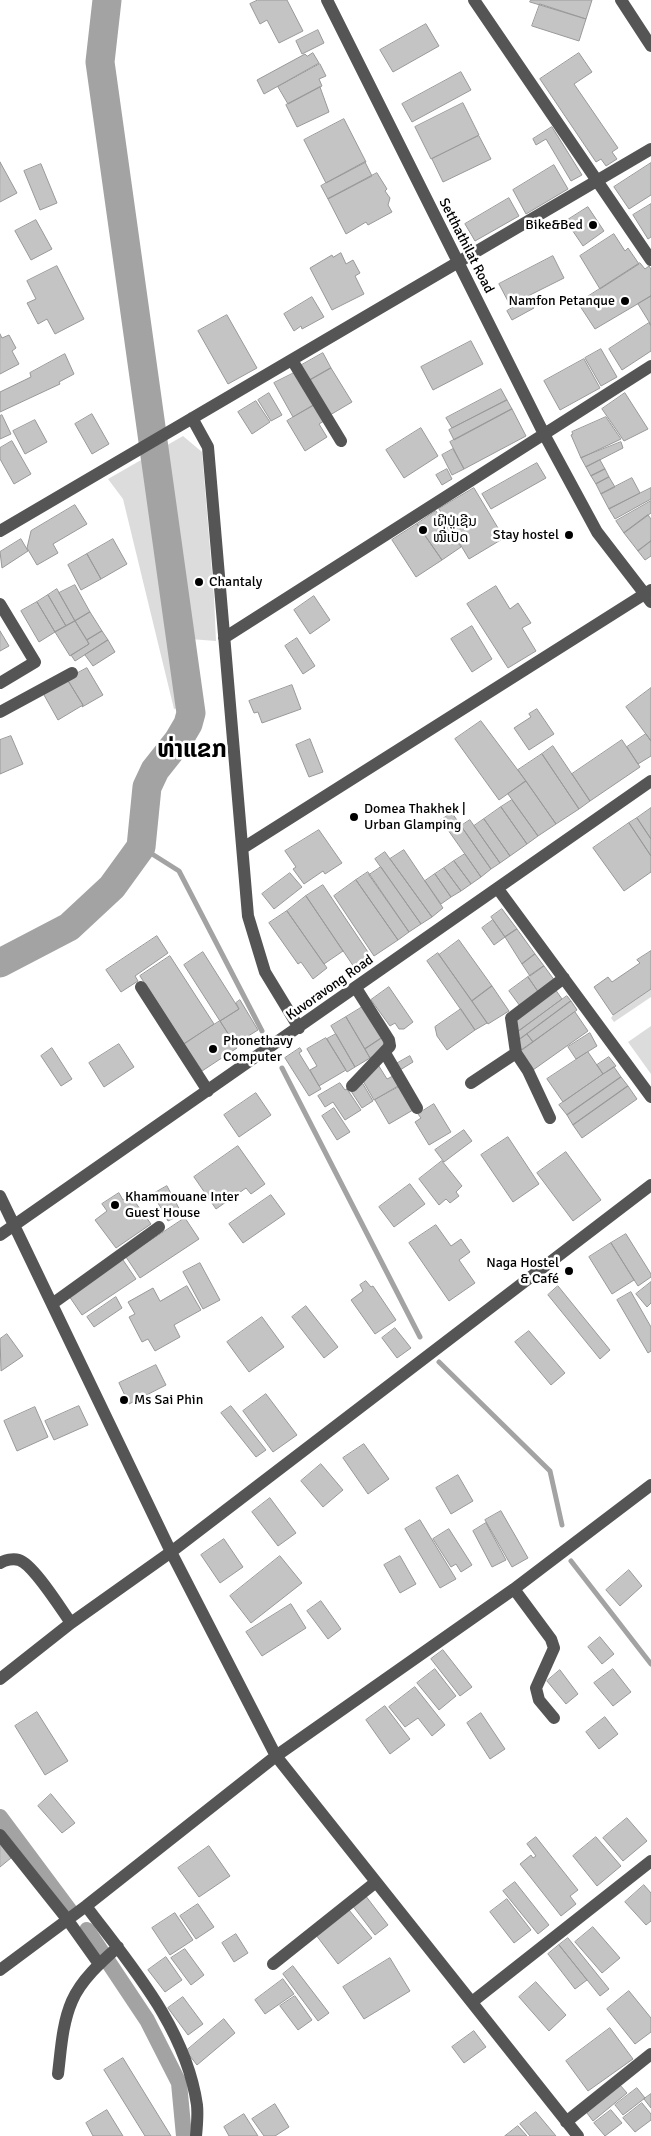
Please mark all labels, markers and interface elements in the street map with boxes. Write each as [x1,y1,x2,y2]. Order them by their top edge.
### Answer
street label: Setthathilat Road [435,196,497,296]
place label: Bike&Bed [525,217,583,233]
marker: Bike&Bed [587,219,599,231]
place label: Namfon Petanque [508,293,615,309]
marker: Namfon Petanque [619,295,631,307]
place label: ເຝີປູ່ເຊີນ ໝີ່ເປັດ [433,514,477,546]
marker: ເຝີປູ່ເຊີນ ໝີ່ເປັດ [417,524,429,536]
place label: Stay hostel [493,527,559,543]
marker: Stay hostel [563,529,575,541]
place label: Chantaly [209,574,262,590]
marker: Chantaly [193,576,205,588]
district label: ທ່າແຂກ [157,737,227,765]
place label: Domea Thakhek | Urban Glamping [364,801,466,834]
marker: Domea Thakhek | Urban Glamping [348,811,360,823]
street label: Kuvoravong Road [283,952,377,1024]
place label: Phonethavy Computer [223,1033,293,1066]
marker: Phonethavy Computer [207,1043,219,1055]
place label: Khammouane Inter Guest House [125,1189,239,1222]
marker: Khammouane Inter Guest House [109,1199,121,1211]
place label: Naga Hostel & Café [486,1255,559,1288]
marker: Naga Hostel & Café [563,1265,575,1277]
place label: Ms Sai Phin [134,1392,203,1408]
marker: Ms Sai Phin [118,1394,130,1406]

